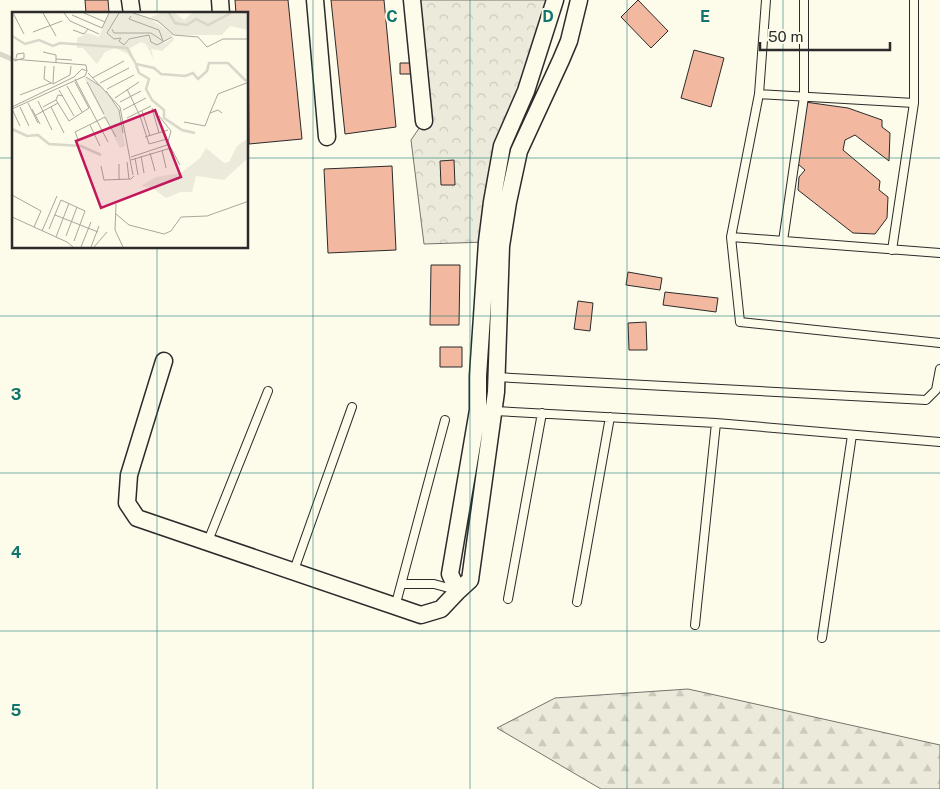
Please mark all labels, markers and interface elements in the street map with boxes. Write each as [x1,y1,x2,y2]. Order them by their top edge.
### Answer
text: C [386,7,398,26]
text: D [542,7,554,26]
text: E [700,7,710,26]
inset map [12,12,249,249]
scale bar [760,20,890,52]
text: 50 m [768,28,803,45]
text: 3 [11,385,21,404]
text: 4 [11,543,22,562]
text: 5 [11,701,22,720]

